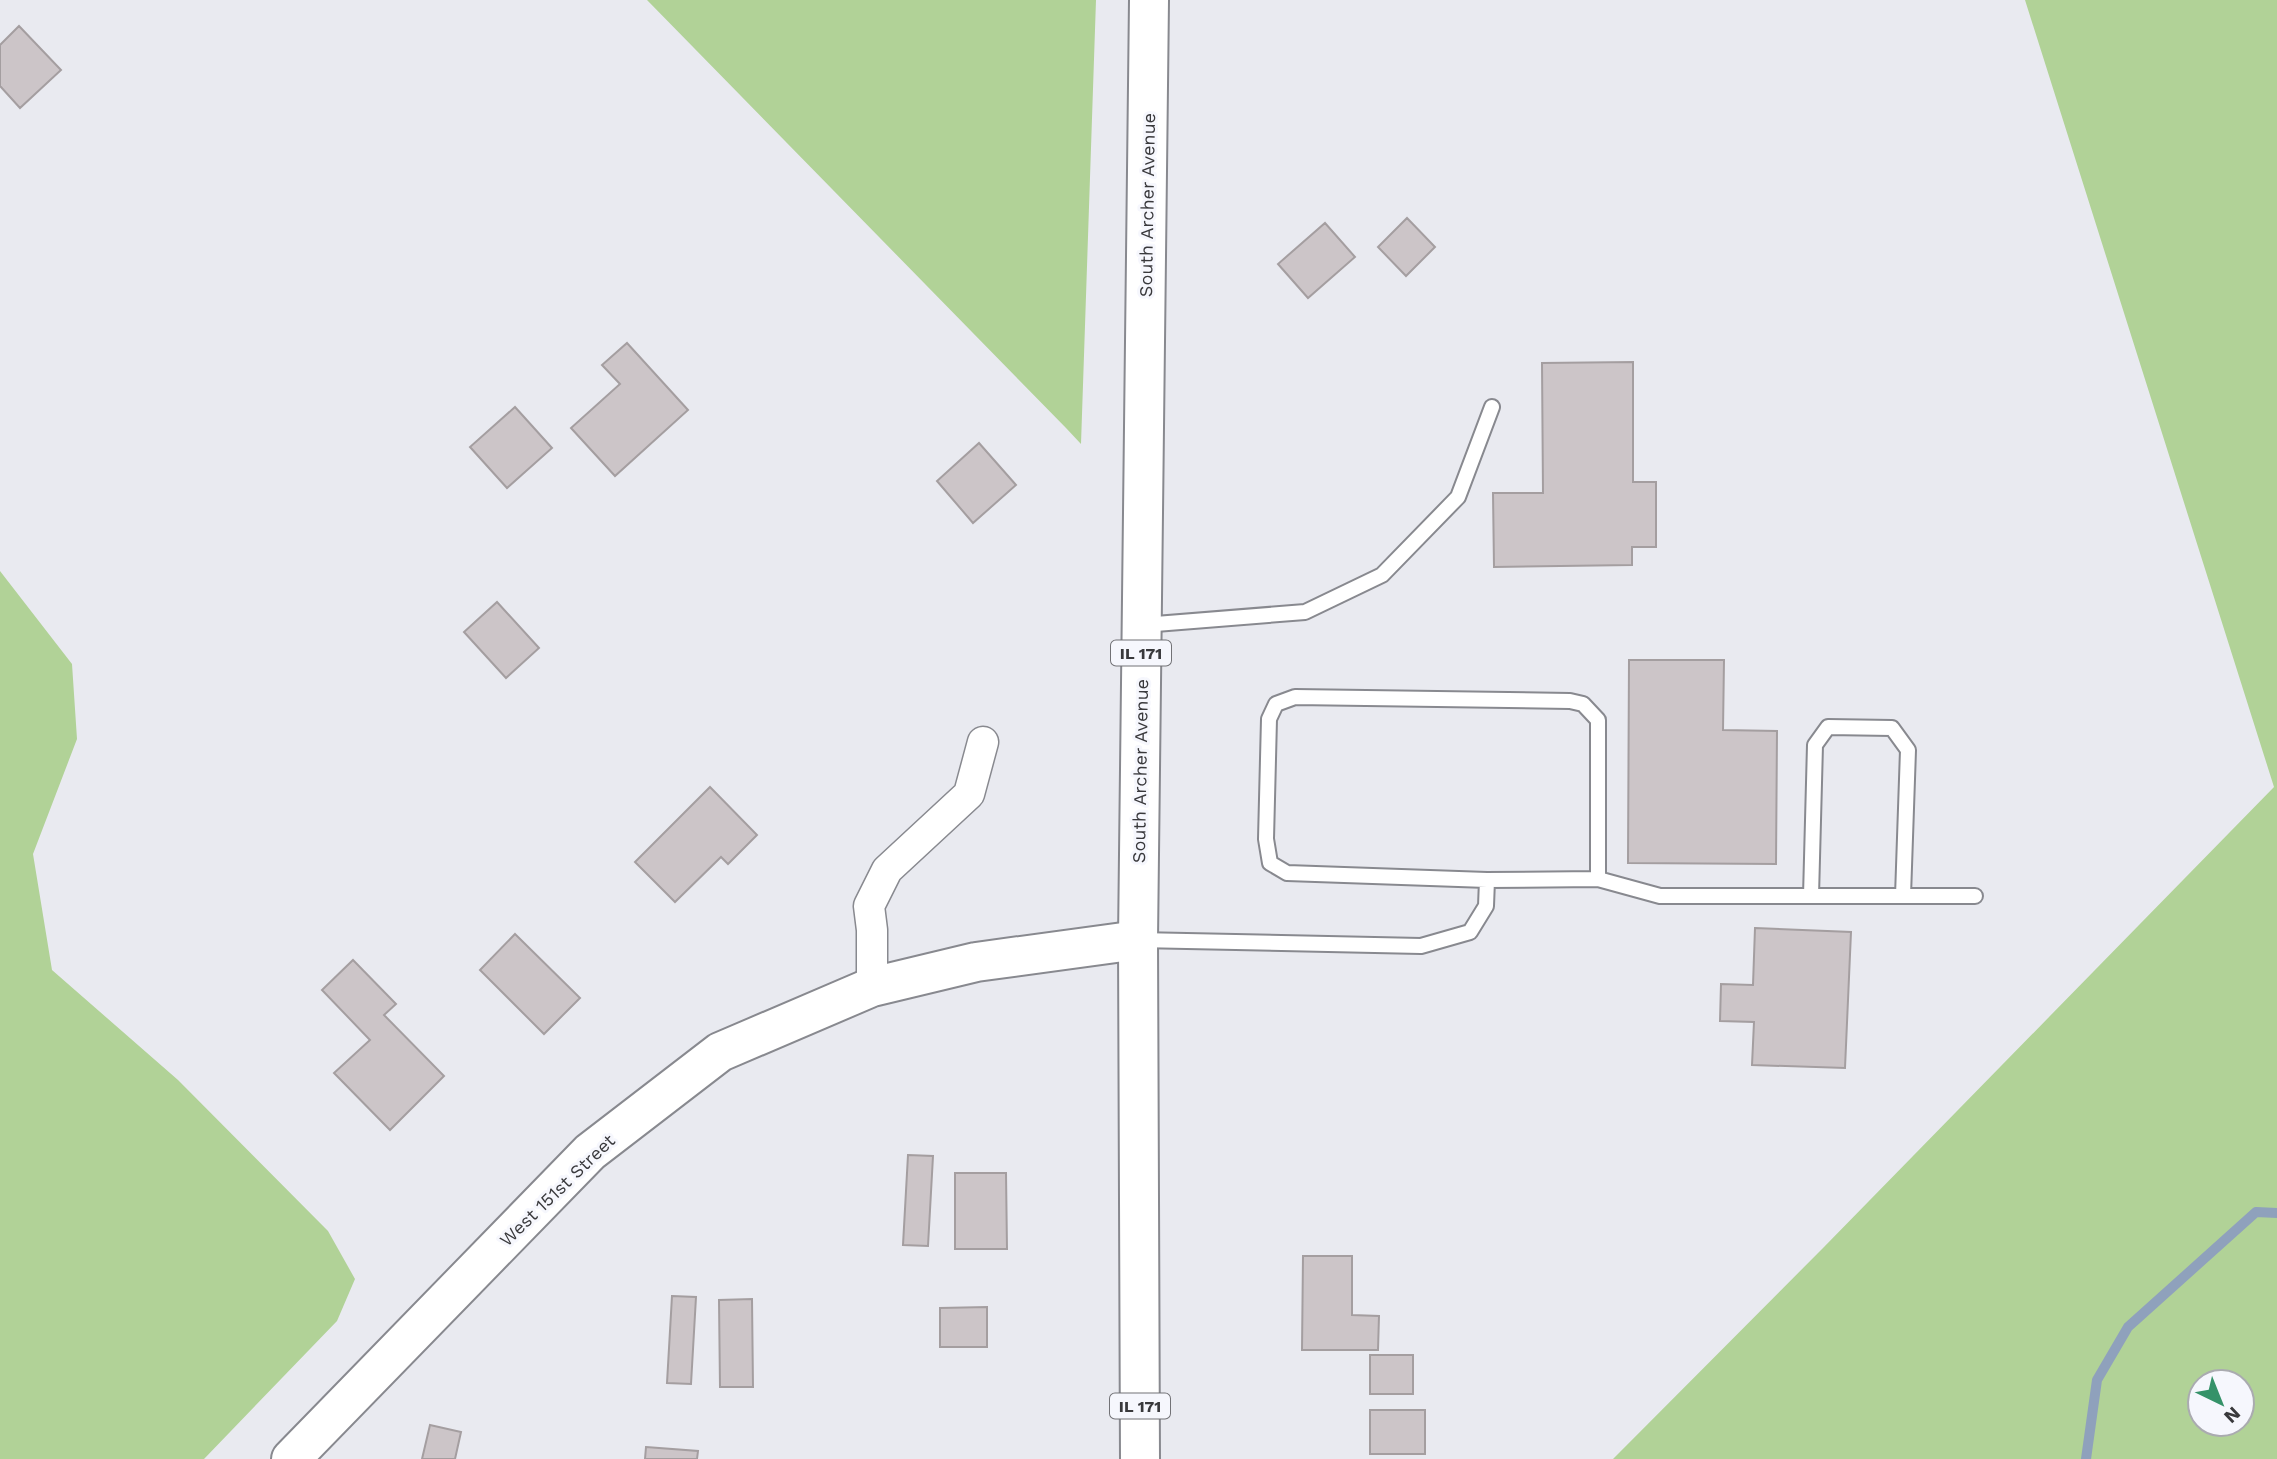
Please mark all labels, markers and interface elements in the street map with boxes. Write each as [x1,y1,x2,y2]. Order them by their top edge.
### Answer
street label: South Archer Avenue [1135,113,1159,297]
road number: IL 171 [1111,640,1171,666]
street label: South Archer Avenue [1128,679,1152,863]
street label: West 151st Street [495,1129,619,1250]
north arrow [2186,1368,2256,1438]
road number: IL 171 [1110,1394,1170,1418]
text: N [2219,1402,2245,1428]

